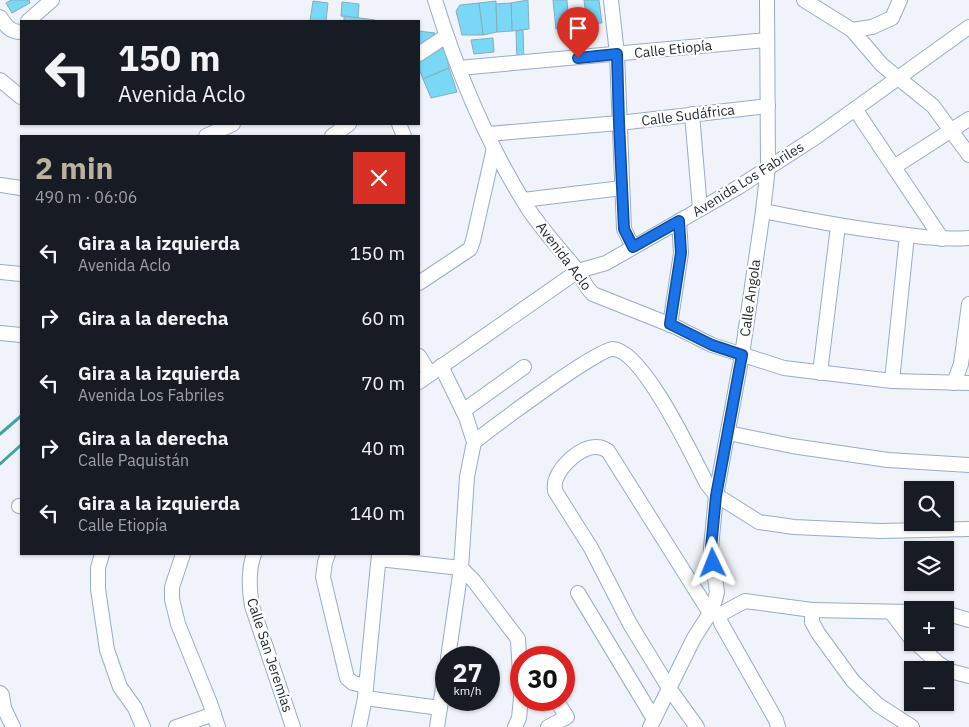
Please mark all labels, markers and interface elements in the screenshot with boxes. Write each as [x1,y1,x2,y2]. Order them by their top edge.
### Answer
pin [557,7,599,58]
icon: arrive [564,14,592,42]
text: 150 m [118,35,221,81]
street label: Calle Etiopía [633,36,713,62]
icon: left [35,40,100,105]
text: Avenida Aclo [118,79,246,108]
street label: Calle Sudáfrica [640,100,736,130]
street label: Avenida Los Fabriles [689,137,807,221]
text: 2 min [35,148,113,187]
button: close [353,152,405,204]
text: 490 m · 06:06 [35,187,137,207]
street label: Avenida Aclo [532,218,596,294]
text: Gira a la izquierda [78,231,240,255]
icon: left [35,239,63,267]
text: 150 m [350,241,405,265]
text: Avenida Aclo [78,255,171,275]
street label: Calle Angola [736,258,764,338]
icon: right [35,304,63,332]
text: Gira a la derecha [78,306,229,330]
text: 60 m [361,306,405,330]
text: Gira a la izquierda [78,361,240,385]
icon: left [35,369,63,397]
text: 70 m [361,371,405,395]
text: Avenida Los Fabriles [78,385,224,405]
text: Gira a la derecha [78,426,229,450]
icon: right [35,434,63,462]
text: 40 m [361,436,405,460]
text: Calle Paquistán [78,450,189,470]
map controls [904,481,954,711]
button: search [904,481,954,531]
text: Gira a la izquierda [78,491,240,515]
icon: left [35,499,63,527]
text: 140 m [350,501,405,525]
text: Calle Etiopía [78,515,167,535]
position arrow [686,536,738,588]
button: layers [904,541,954,591]
street label: Calle San Jeremías [243,596,297,715]
button: + [904,601,954,651]
speed limit sign: 30 [510,646,575,711]
text: 27 [452,656,483,689]
button: − [904,661,954,711]
text: km/h [453,683,482,698]

